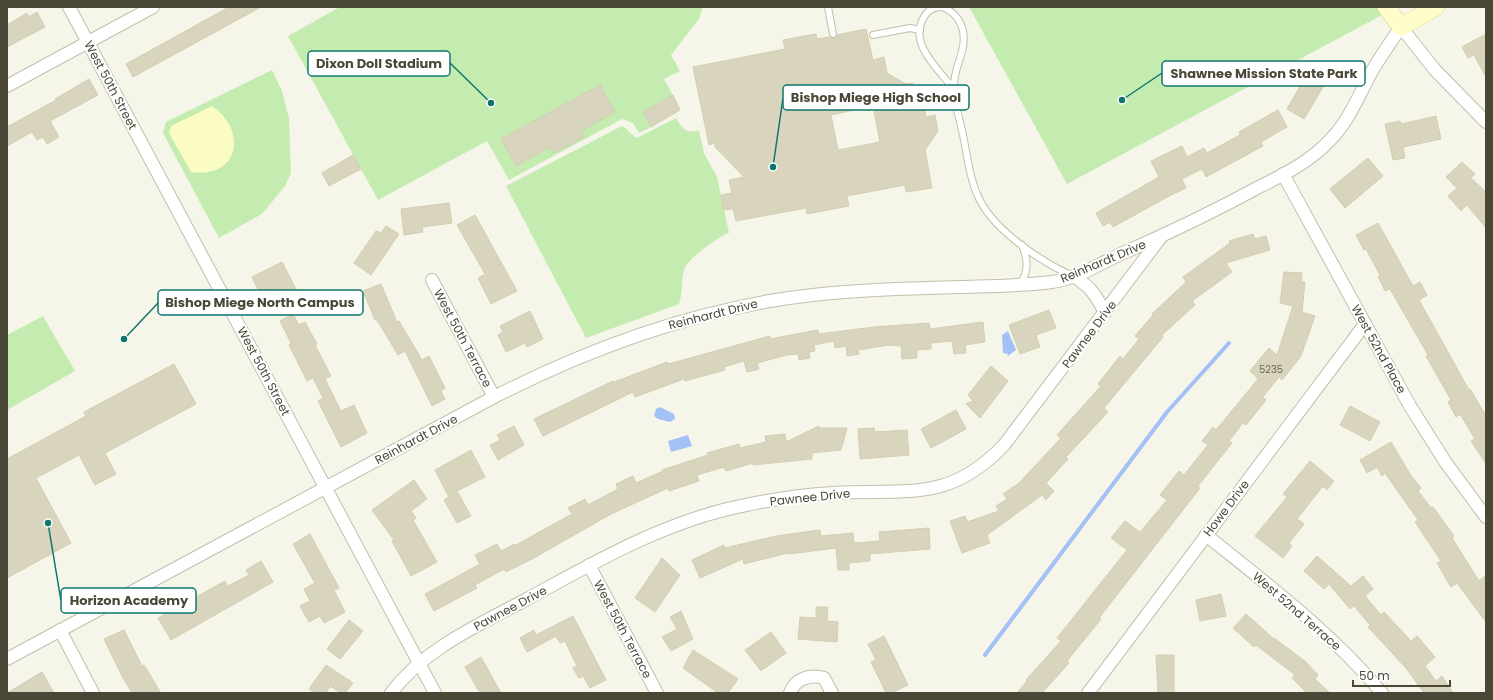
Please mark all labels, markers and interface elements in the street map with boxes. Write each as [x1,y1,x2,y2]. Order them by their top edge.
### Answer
street label: West 50th Street [80,38,142,132]
callout: Dixon Doll Stadium [308,51,450,76]
text: Dixon Doll Stadium [316,54,442,73]
callout: Shawnee Mission State Park [1162,61,1365,86]
text: Shawnee Mission State Park [1171,64,1357,83]
callout: Bishop Miege High School [783,85,969,110]
text: Bishop Miege High School [791,88,961,107]
street label: Reinhardt Drive [1058,235,1148,287]
street label: West 50th Terrace [430,286,496,390]
callout: Bishop Miege North Campus [158,290,363,315]
text: Bishop Miege North Campus [165,293,355,312]
street label: Reinhardt Drive [667,295,759,333]
street label: Pawnee Drive [1058,297,1120,371]
street label: West 52nd Place [1348,302,1410,396]
street label: West 50th Street [233,324,295,418]
house number: 5235 [1259,362,1283,377]
street label: Reinhardt Drive [372,410,460,468]
street label: Howe Drive [1199,476,1253,540]
street label: Pawnee Drive [769,484,851,510]
street label: West 52nd Terrace [1249,568,1345,654]
street label: West 50th Terrace [590,577,656,681]
street label: Pawnee Drive [470,582,550,634]
callout: Horizon Academy [61,588,196,613]
text: Horizon Academy [70,591,189,610]
scale bar [1353,662,1450,688]
text: 50 m [1359,667,1390,684]

